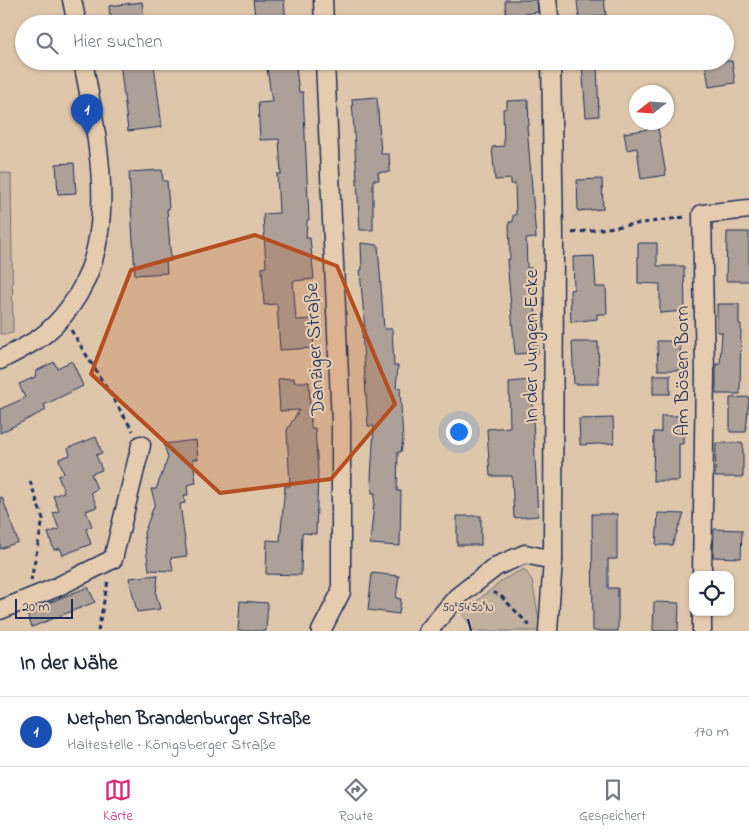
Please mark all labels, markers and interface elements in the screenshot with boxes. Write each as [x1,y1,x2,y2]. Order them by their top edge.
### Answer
search box [15,15,734,70]
icon: search [33,29,61,57]
text: Hier suchen [73,29,162,56]
north arrow [629,85,674,130]
pin: 1 [71,94,103,135]
street label: In der Jungen Ecke [518,269,548,423]
street label: Danziger Straße [298,282,335,417]
street label: Am Bösen Born [669,306,698,436]
your location [446,419,472,445]
map controls [689,571,734,616]
button: locate [689,571,734,616]
scale bar [15,596,72,619]
text: 20 m [22,597,49,618]
text: 50°54'50"N [442,599,494,617]
text: In der Nähe [20,649,118,679]
text: Netphen Brandenburger Straße [67,706,311,733]
text: 1 [33,720,39,744]
text: 170 m [694,720,729,744]
text: Haltestelle · Königsberger Straße [67,733,276,757]
tab: Karte [103,776,133,827]
tab: Route [339,776,373,827]
tab: Gespeichert [579,776,646,827]

